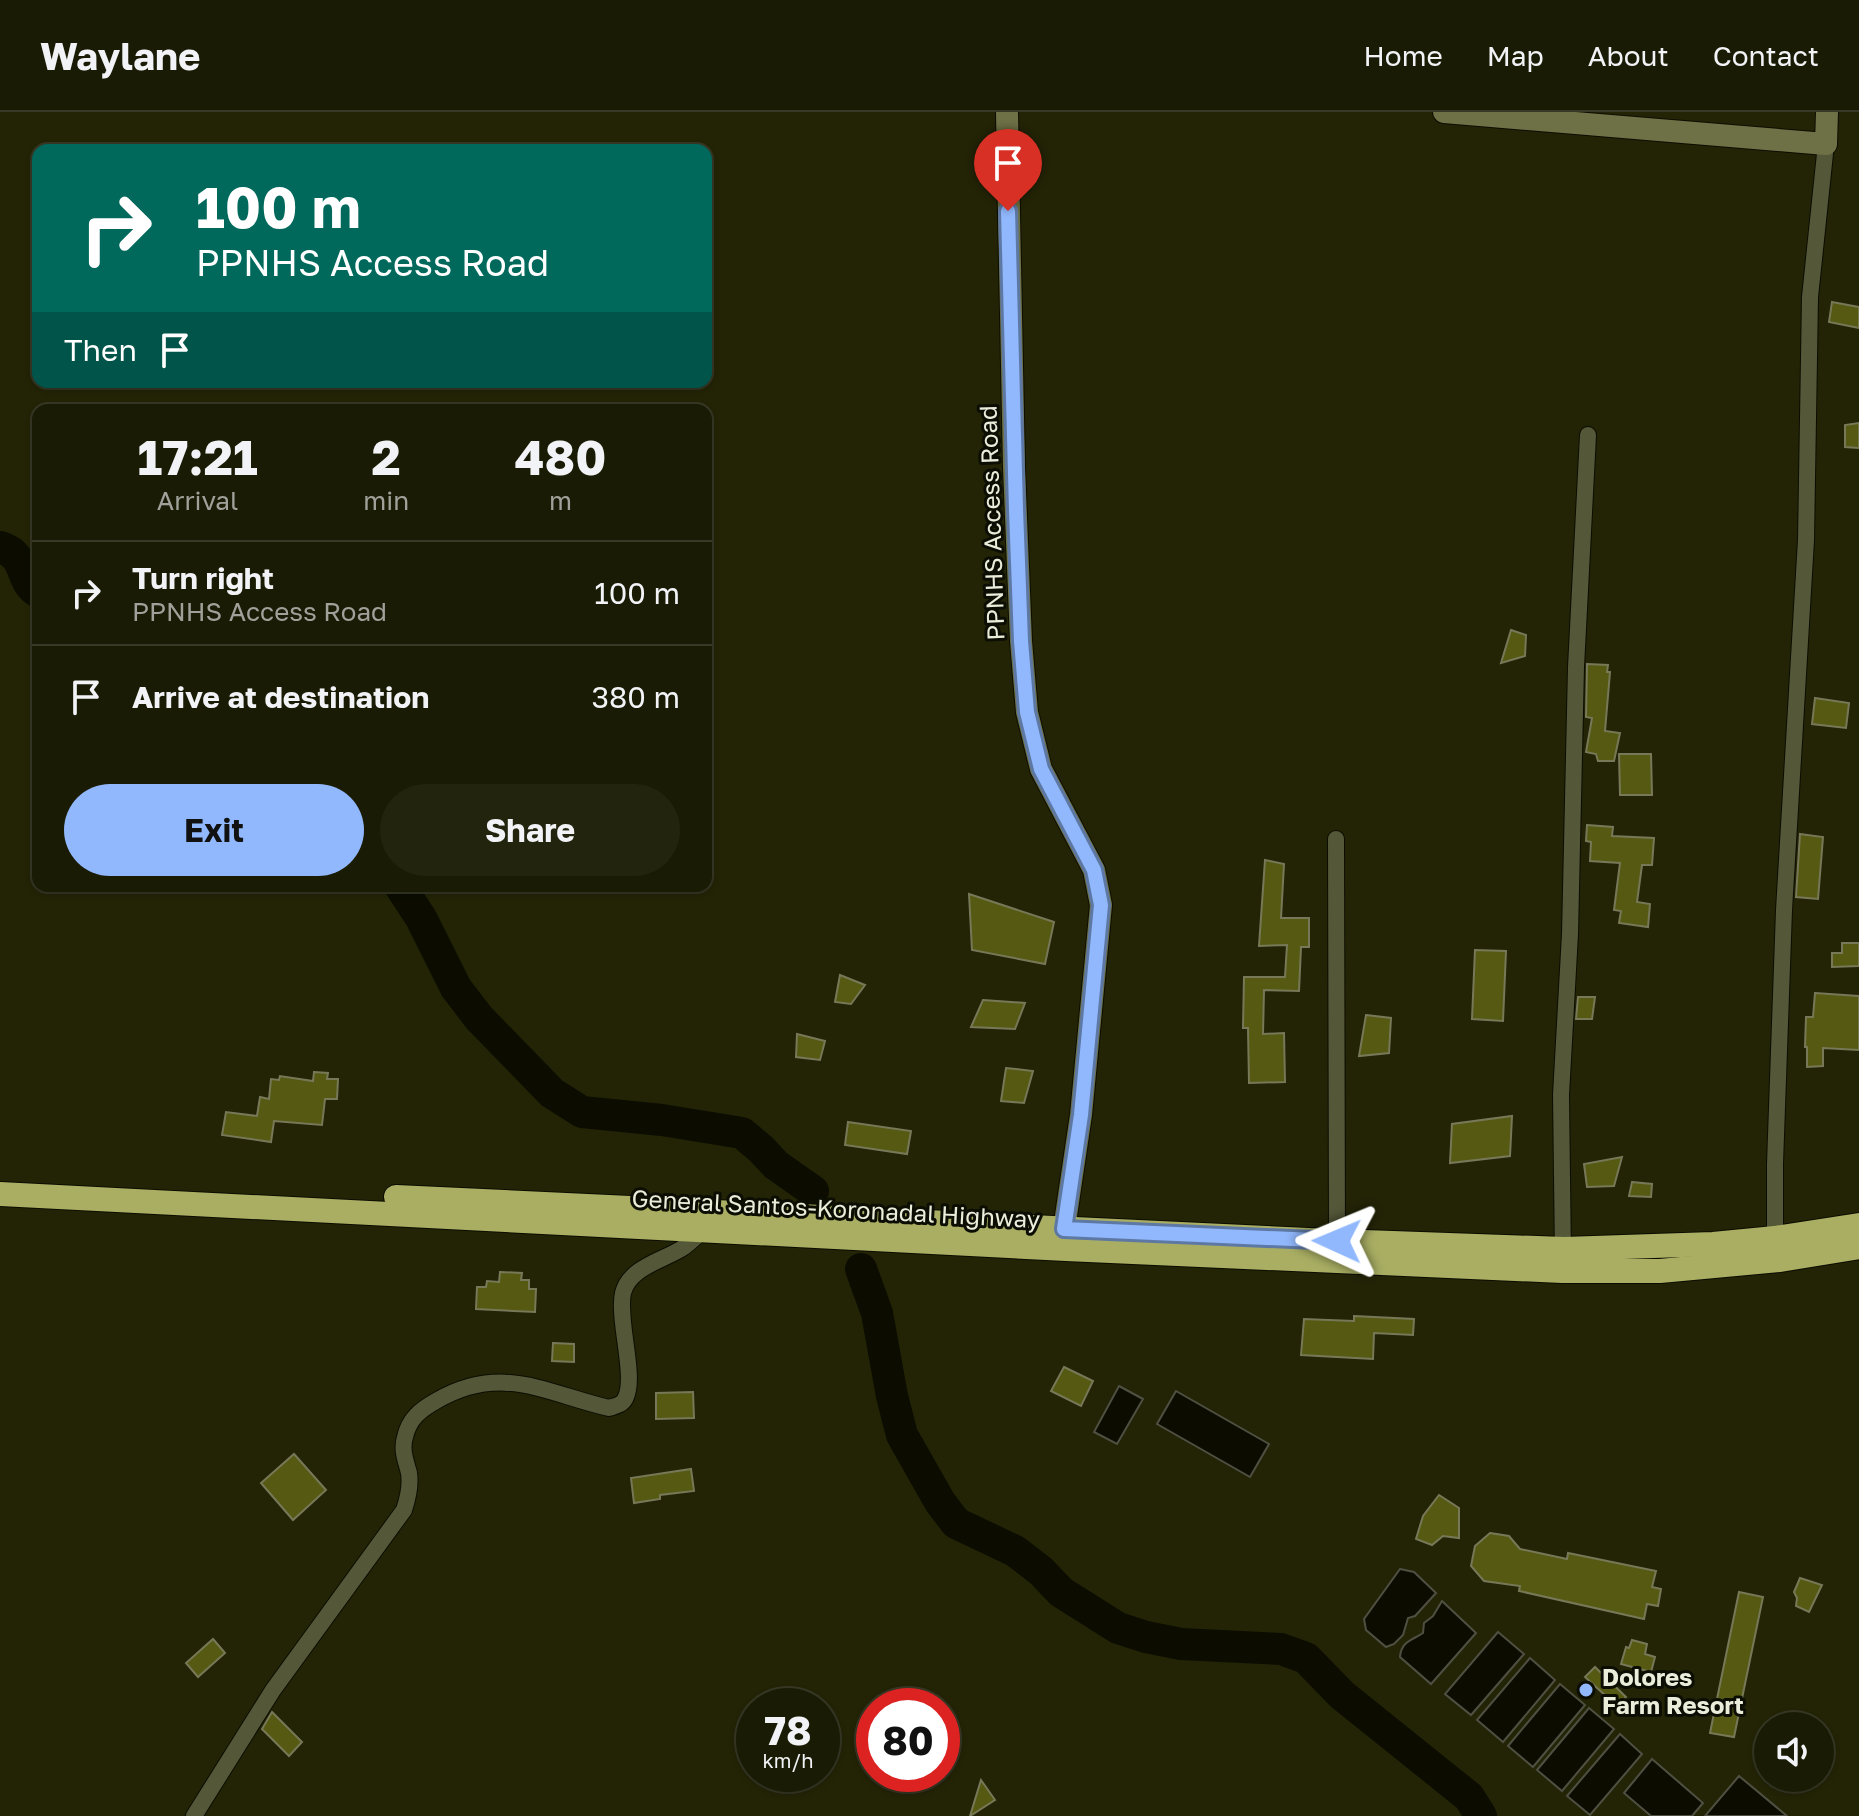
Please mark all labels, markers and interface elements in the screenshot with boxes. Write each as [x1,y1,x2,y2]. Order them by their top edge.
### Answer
text: Waylane [40,33,201,78]
text: Home [1364,39,1443,72]
text: Map [1487,39,1544,72]
text: About [1588,39,1669,72]
text: Contact [1713,39,1819,72]
pin [974,129,1042,211]
icon: arrive [986,141,1030,185]
text: 100 m [196,173,361,240]
icon: right [64,176,168,280]
text: PPNHS Access Road [196,241,549,284]
icon: arrive [153,328,197,372]
text: Then [64,332,137,368]
street label: PPNHS Access Road [972,405,1010,641]
text: 17:21 [137,428,258,486]
text: 2 [372,428,401,486]
text: 480 [515,428,607,486]
text: Arrival [157,485,238,516]
text: min [363,485,409,516]
text: m [549,485,572,516]
text: Turn right [132,560,274,596]
icon: right [64,571,108,615]
text: 100 m [594,575,680,611]
text: PPNHS Access Road [132,596,387,627]
icon: arrive [64,675,108,719]
text: Arrive at destination [132,679,429,715]
text: 380 m [592,679,680,715]
button: Exit [64,784,364,876]
button: Share [380,784,680,876]
street label: General Santos-Koronadal Highway [631,1183,1041,1233]
position arrow [1295,1199,1379,1283]
place label: Dolores Farm Resort [1602,1662,1744,1719]
marker: Dolores Farm Resort [1577,1681,1595,1699]
speed limit sign: 80 [856,1688,960,1792]
text: 78 [764,1706,812,1754]
map controls [1754,1712,1834,1792]
button: sound [1754,1712,1834,1792]
text: km/h [763,1748,813,1772]

